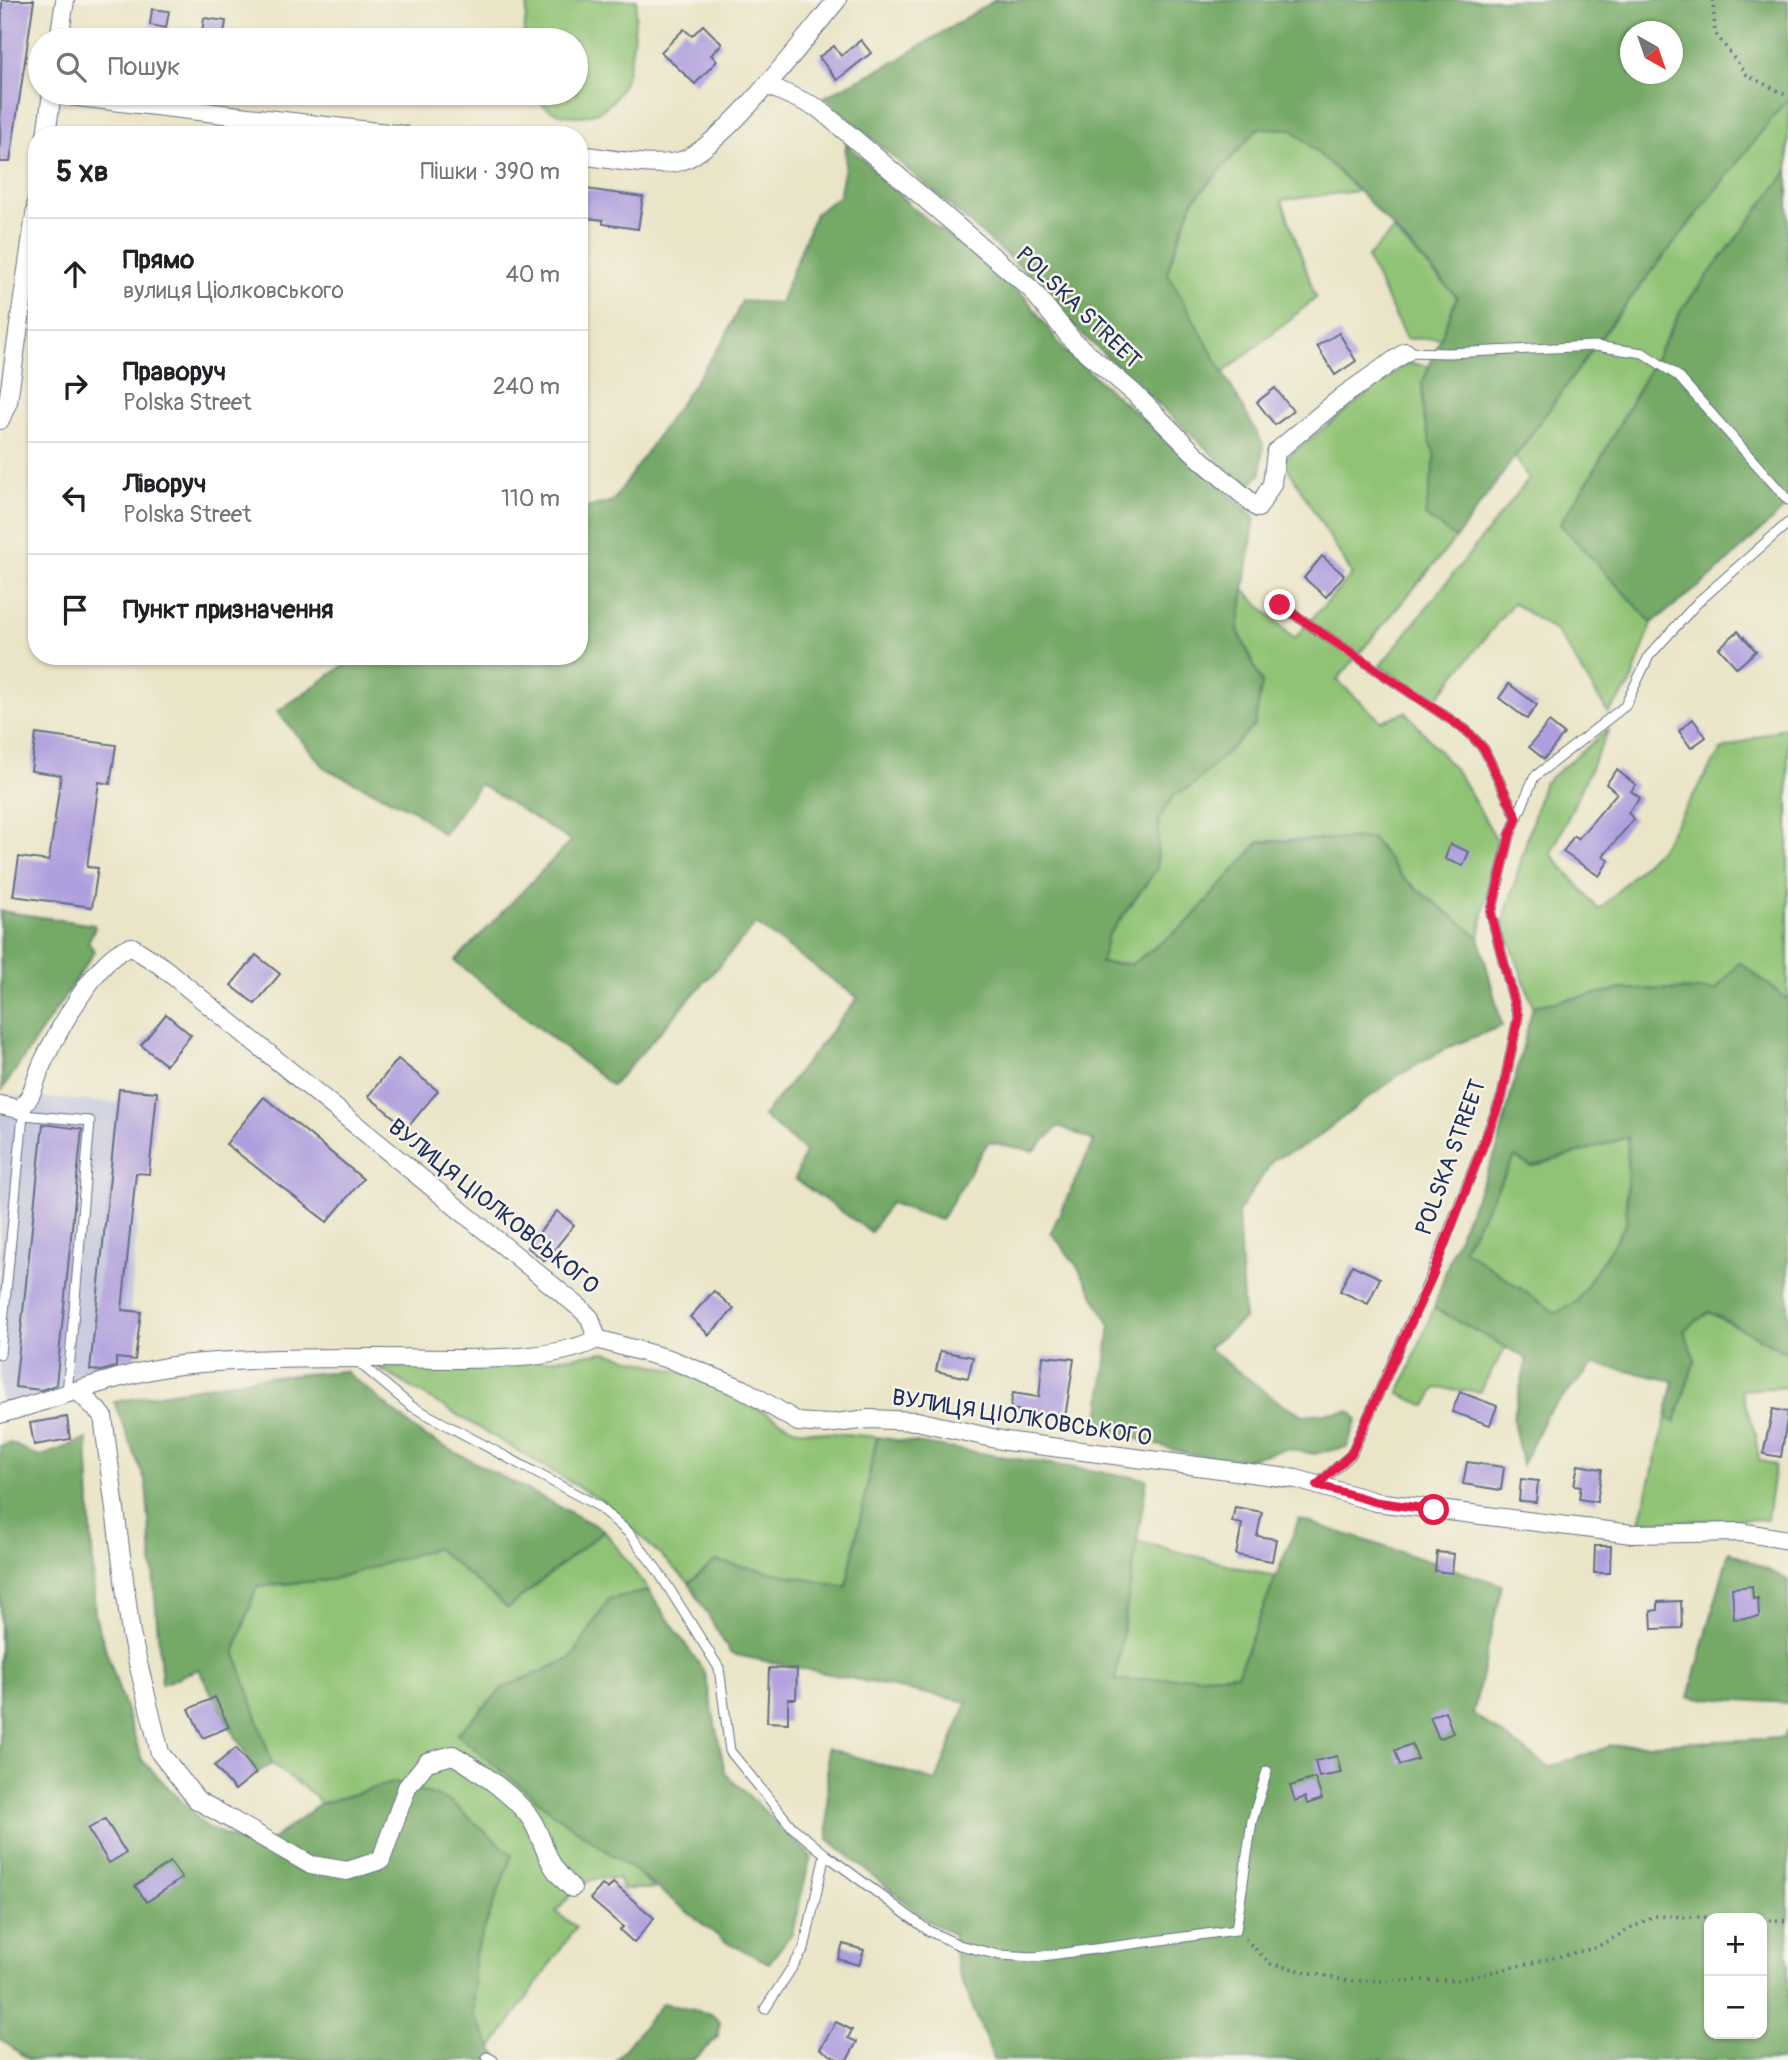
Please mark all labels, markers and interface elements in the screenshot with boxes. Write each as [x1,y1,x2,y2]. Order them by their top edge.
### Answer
north arrow [1620,21,1683,84]
search box [28,28,588,105]
icon: search [52,48,90,86]
text: Пошук [108,51,181,83]
text: 5 хв [56,153,109,190]
text: Пішки · 390 m [421,157,560,186]
street label: POLSKA STREET [1010,240,1148,375]
text: Прямо [123,244,194,276]
icon: ahead [56,255,94,293]
text: 40 m [506,260,560,289]
text: вулиця Ціолковського [123,276,344,305]
text: Праворуч [123,356,226,388]
icon: right [56,367,94,405]
text: 240 m [493,372,560,401]
text: Polska Street [123,388,251,417]
text: Ліворуч [123,468,207,500]
icon: left [56,479,94,517]
text: 110 m [501,484,560,513]
text: Polska Street [123,500,251,529]
route end [1264,589,1295,620]
icon: arrive [56,591,94,629]
text: Пункт призначення [123,594,334,626]
street label: POLSKA STREET [1409,1075,1492,1239]
street label: ВУЛИЦЯ ЦІОЛКОВСЬКОГО [383,1112,605,1300]
street label: ВУЛИЦЯ ЦІОЛКОВСЬКОГО [890,1383,1154,1452]
route start [1418,1494,1449,1525]
map controls [1704,1913,1767,2039]
button: + [1704,1913,1767,1976]
button: − [1704,1976,1767,2039]

